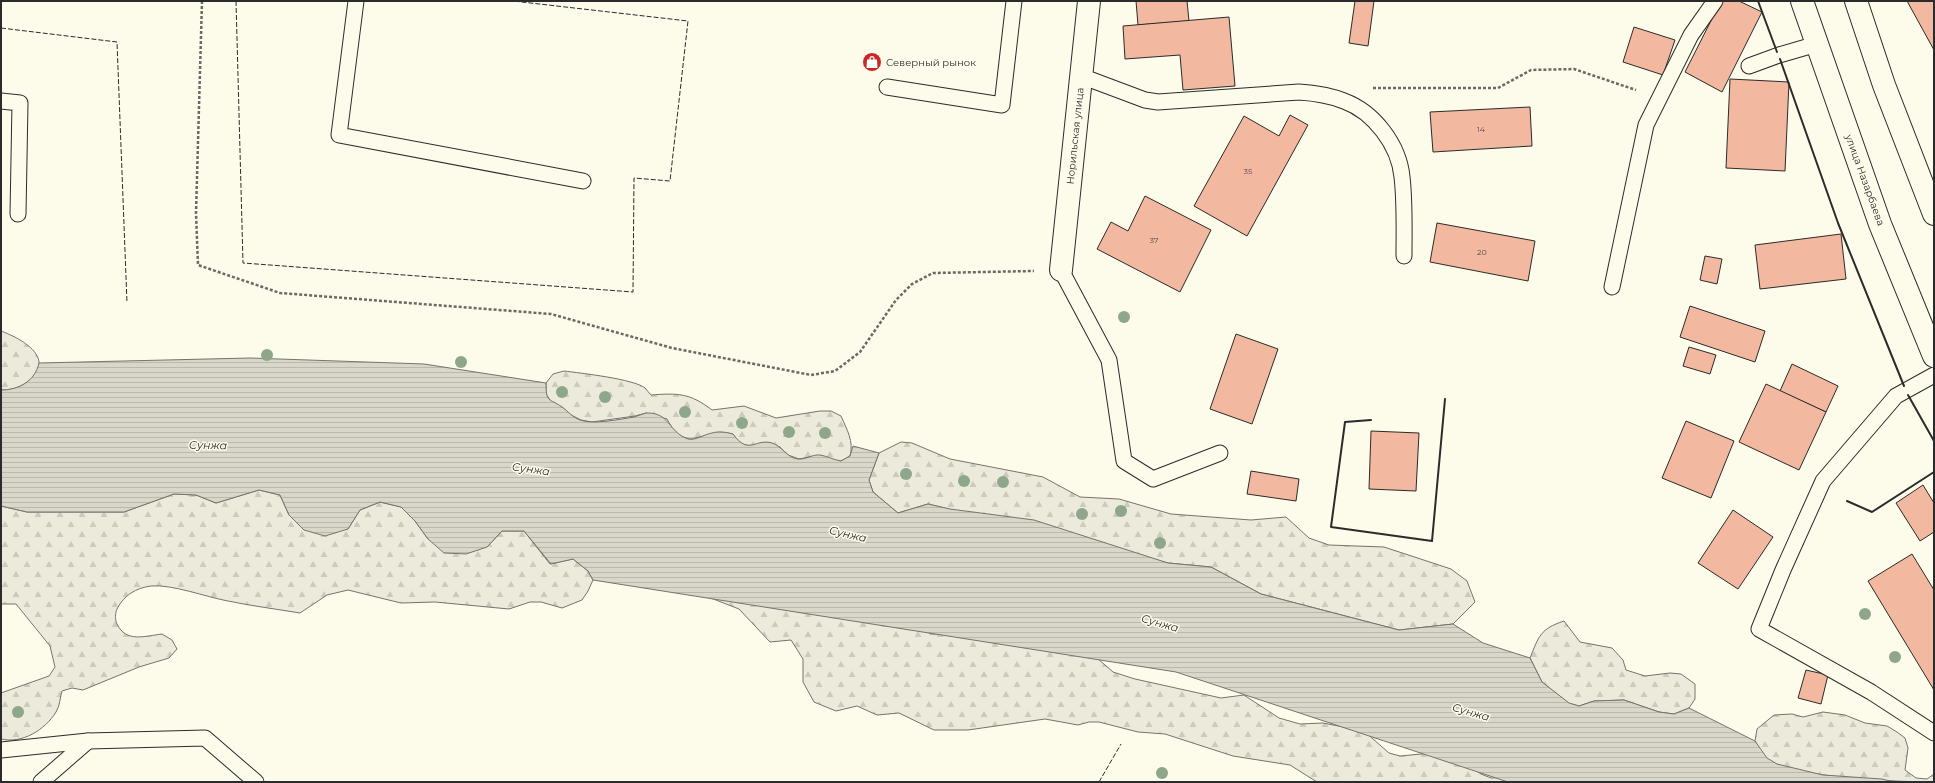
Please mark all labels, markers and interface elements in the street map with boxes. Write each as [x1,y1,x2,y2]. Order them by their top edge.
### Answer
shop icon: Северный рынок [861,51,883,73]
place label: Северный рынок [886,56,976,69]
street label: Норильская улица [1063,87,1087,185]
house number: 14 [1477,124,1486,134]
street label: улица Назарбаева [1842,132,1888,228]
house number: 35 [1244,166,1253,176]
house number: 37 [1149,235,1159,245]
house number: 20 [1477,247,1487,257]
water label: Сунжа [189,438,228,452]
water label: Сунжа [511,459,551,479]
water label: Сунжа [828,523,869,545]
water label: Сунжа [1140,611,1181,635]
water label: Сунжа [1451,700,1492,724]

